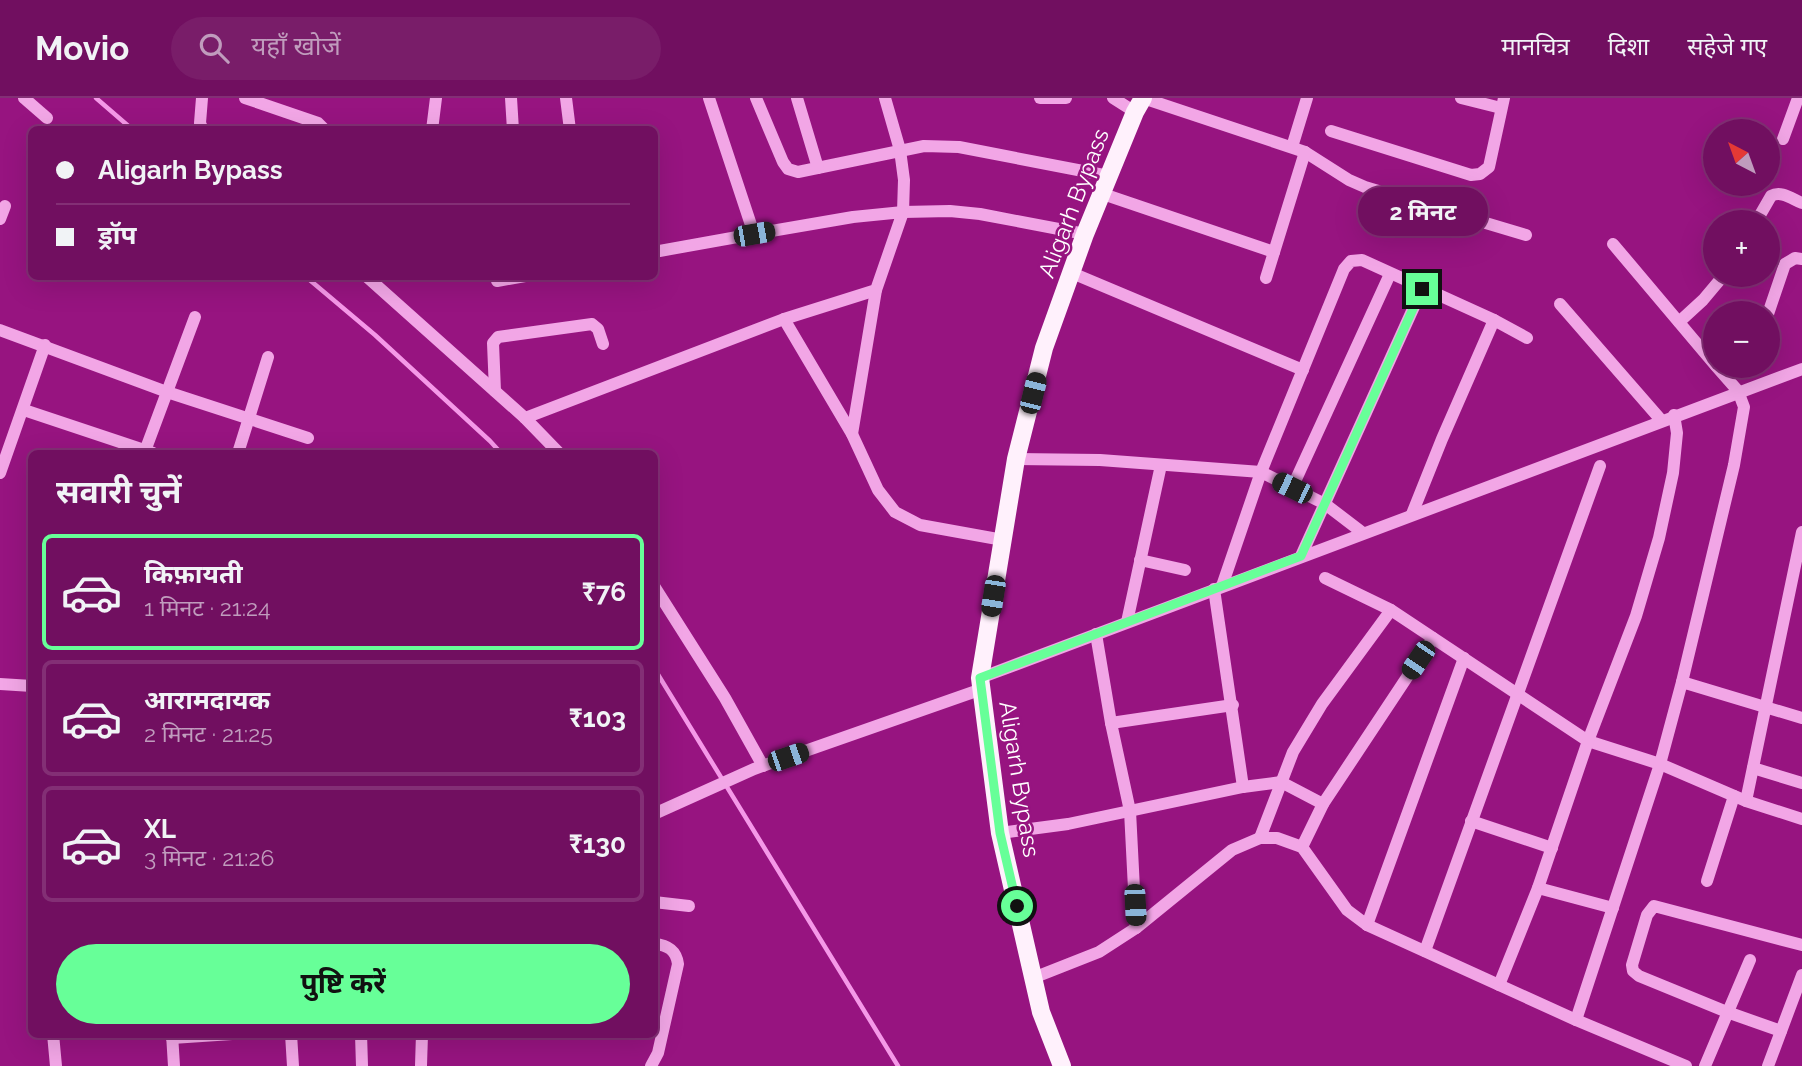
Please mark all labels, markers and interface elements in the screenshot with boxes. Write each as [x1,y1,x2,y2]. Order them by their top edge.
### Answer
search box [171,17,661,80]
text: Movio [35,29,129,68]
icon: search [195,29,233,67]
text: यहाँ खोजें [251,31,341,61]
text: मानचित्र [1501,32,1570,61]
text: दिशा [1608,32,1649,61]
text: सहेजे गए [1687,32,1767,61]
north arrow [1703,119,1780,196]
map controls [1703,119,1780,378]
street label: Aligarh Bypass [1032,125,1114,281]
text: Aligarh Bypass [98,155,283,185]
callout: 2 मिनट [1357,188,1487,236]
text: 2 मिनट [1390,198,1456,225]
button: + [1703,210,1780,287]
text: ड्रॉप [98,220,136,250]
car [732,220,777,248]
route end [1406,273,1438,305]
button: − [1703,301,1780,378]
car [1018,370,1049,416]
car [1269,469,1316,507]
text: सवारी चुनें [56,473,181,510]
text: किफ़ायती [144,559,243,589]
icon: car [60,561,123,624]
car [980,574,1007,618]
text: ₹76 [582,577,626,607]
text: 1 मिनट · 21:24 [144,594,271,621]
car [1398,637,1439,683]
text: आरामदायक [144,685,270,715]
icon: car [60,687,123,750]
street label: Aligarh Bypass [994,699,1046,859]
text: ₹103 [569,703,626,733]
text: 2 मिनट · 21:25 [144,720,273,747]
car [765,740,812,774]
icon: car [60,813,123,876]
text: XL [144,814,176,844]
text: ₹130 [569,829,626,859]
text: 3 मिनट · 21:26 [144,844,274,871]
car [1124,883,1147,927]
route start [1001,890,1033,922]
button: पुष्टि करें [56,944,630,1024]

